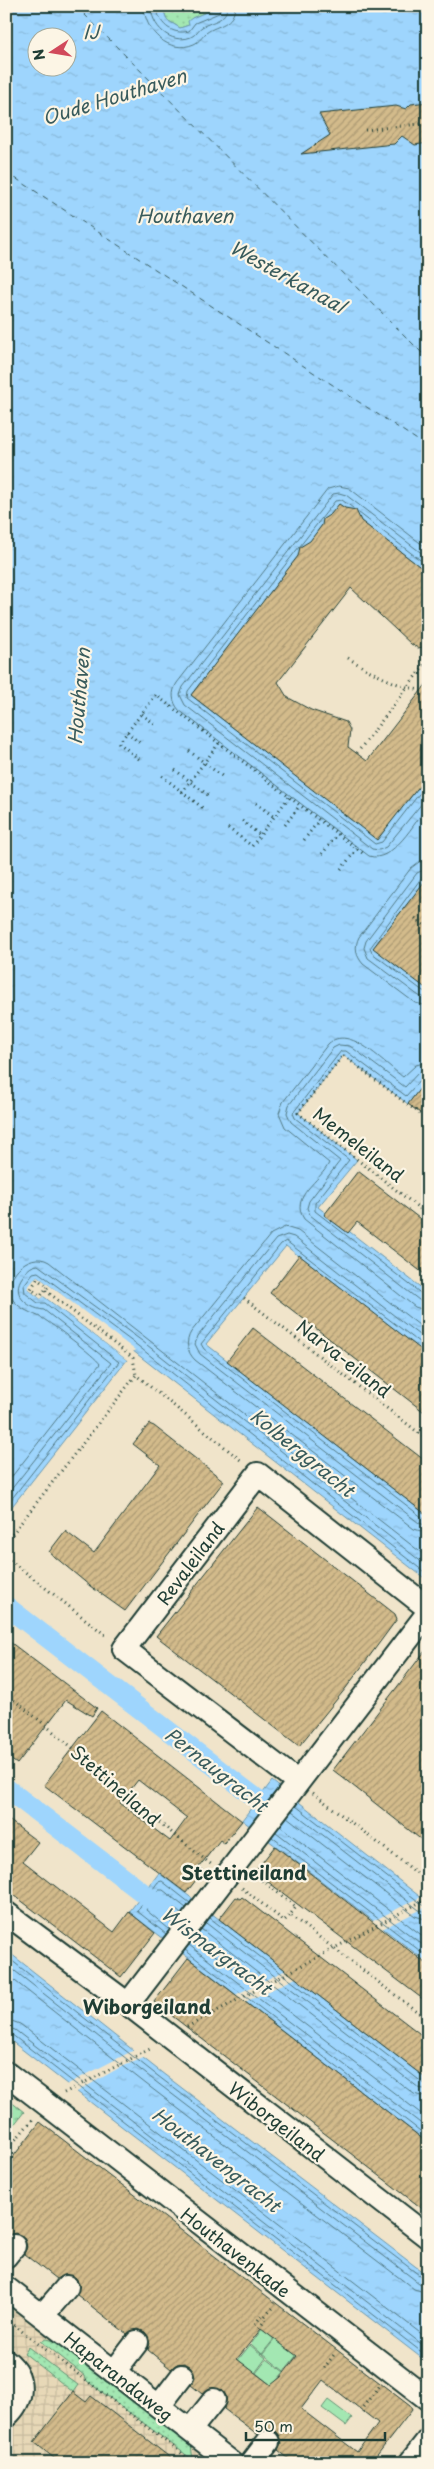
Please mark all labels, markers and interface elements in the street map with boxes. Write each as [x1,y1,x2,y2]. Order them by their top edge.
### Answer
water label: IJ [83,17,102,45]
north arrow [28,28,78,78]
text: N [27,47,50,62]
water label: Oude Houthaven [39,60,191,131]
water label: Houthaven [137,201,235,229]
water label: Westerkanaal [225,233,353,321]
water label: Houthaven [60,645,96,745]
street label: Memeleiland [308,1100,410,1188]
street label: Narva-eiland [291,1312,397,1404]
water label: Kolberggracht [245,1401,363,1504]
street label: Revaleiland [150,1516,230,1610]
water label: Pernaugracht [160,1720,276,1819]
street label: Stettineiland [65,1738,167,1832]
district label: Stettineiland [181,1858,307,1886]
water label: Wismargracht [156,1899,280,2002]
district label: Wiborgeiland [83,1992,212,2020]
street label: Wiborgeiland [223,2075,331,2167]
water label: Houthavengracht [147,2100,289,2219]
street label: Houthavenkade [175,2200,297,2304]
street label: Haparandaweg [59,2325,179,2427]
scale bar [246,2409,385,2441]
text: 50 m [254,2414,293,2437]

